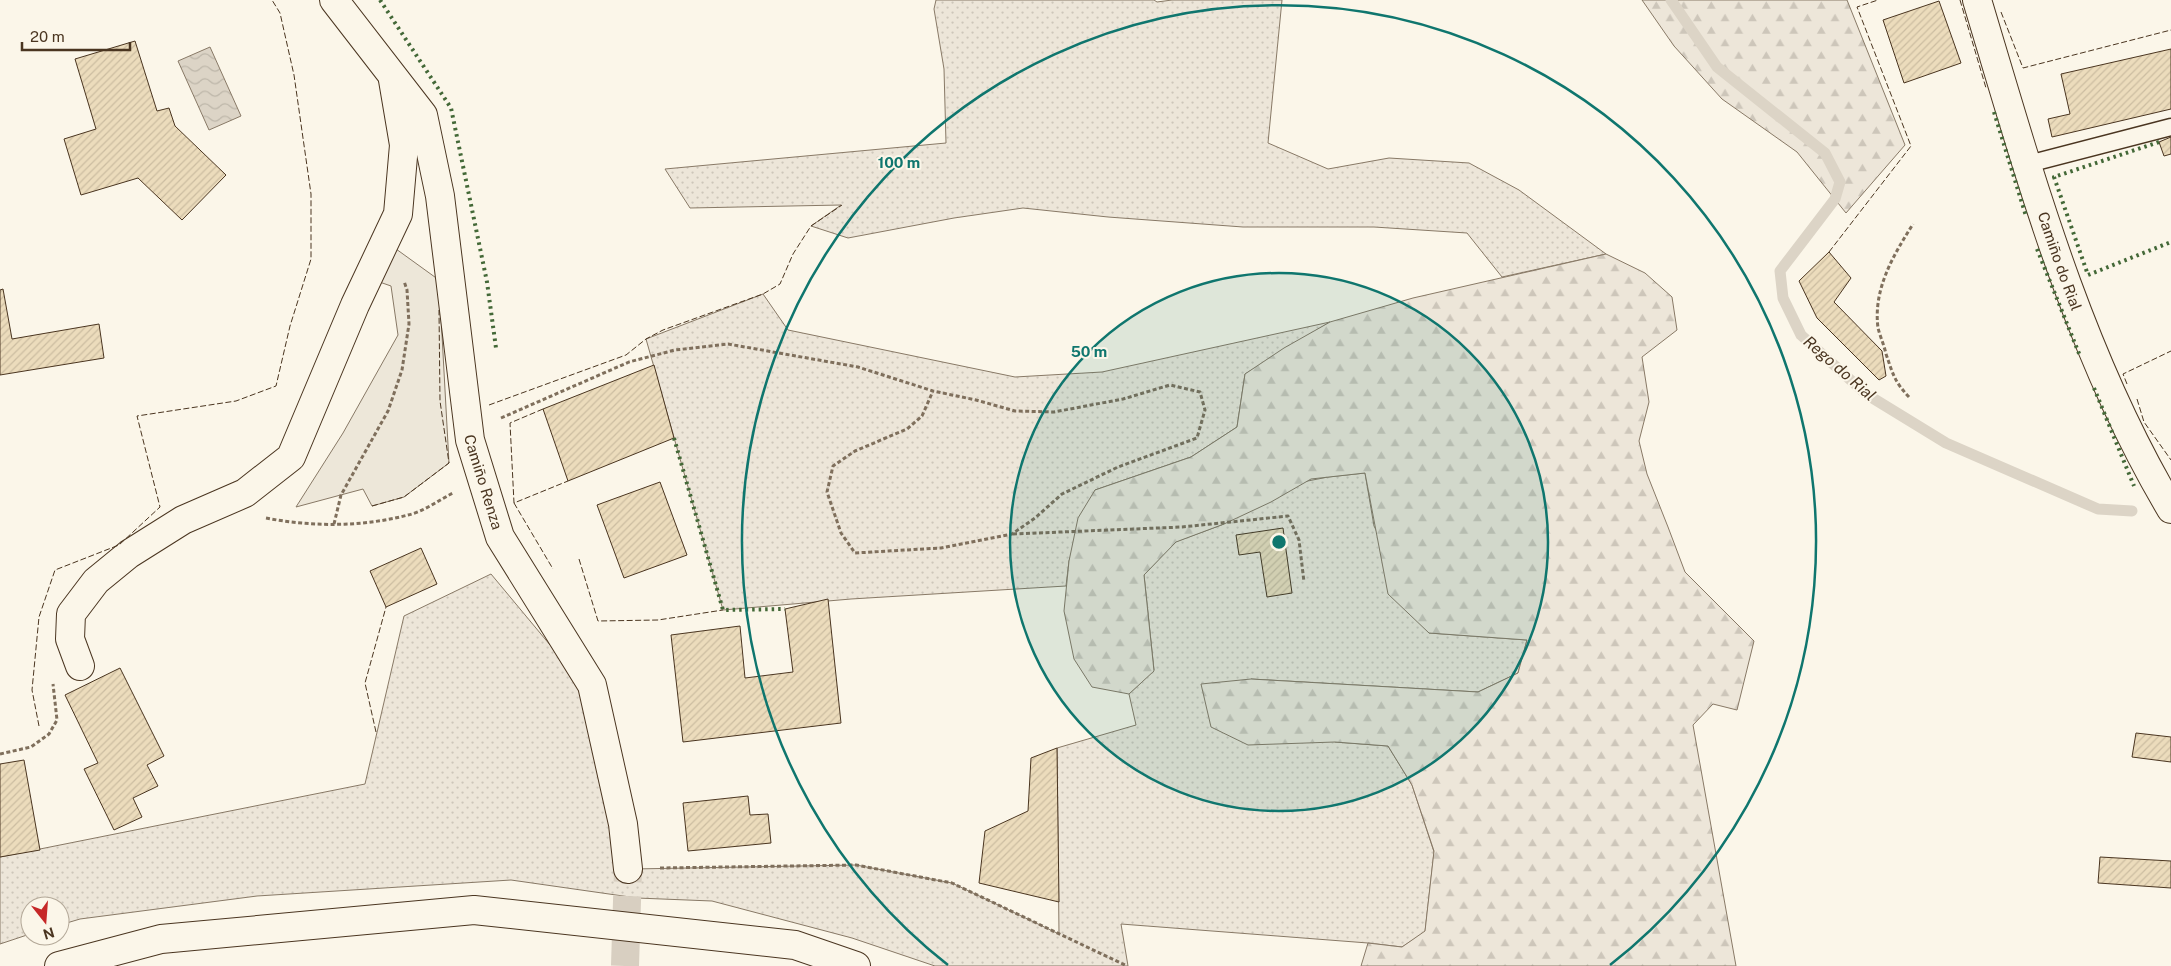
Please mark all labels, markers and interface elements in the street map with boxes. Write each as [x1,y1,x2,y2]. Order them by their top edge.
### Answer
scale bar [22,20,130,52]
text: 20 m [30,28,65,45]
text: 100 m [878,154,920,171]
street label: Camiño do Rial [2035,210,2085,313]
water label: Rego do Rial [1800,332,1880,405]
text: 50 m [1071,343,1107,360]
street label: Camiño Renza [461,434,506,532]
centre of rings [1270,533,1288,551]
north arrow [20,896,70,946]
text: N [41,924,56,943]

